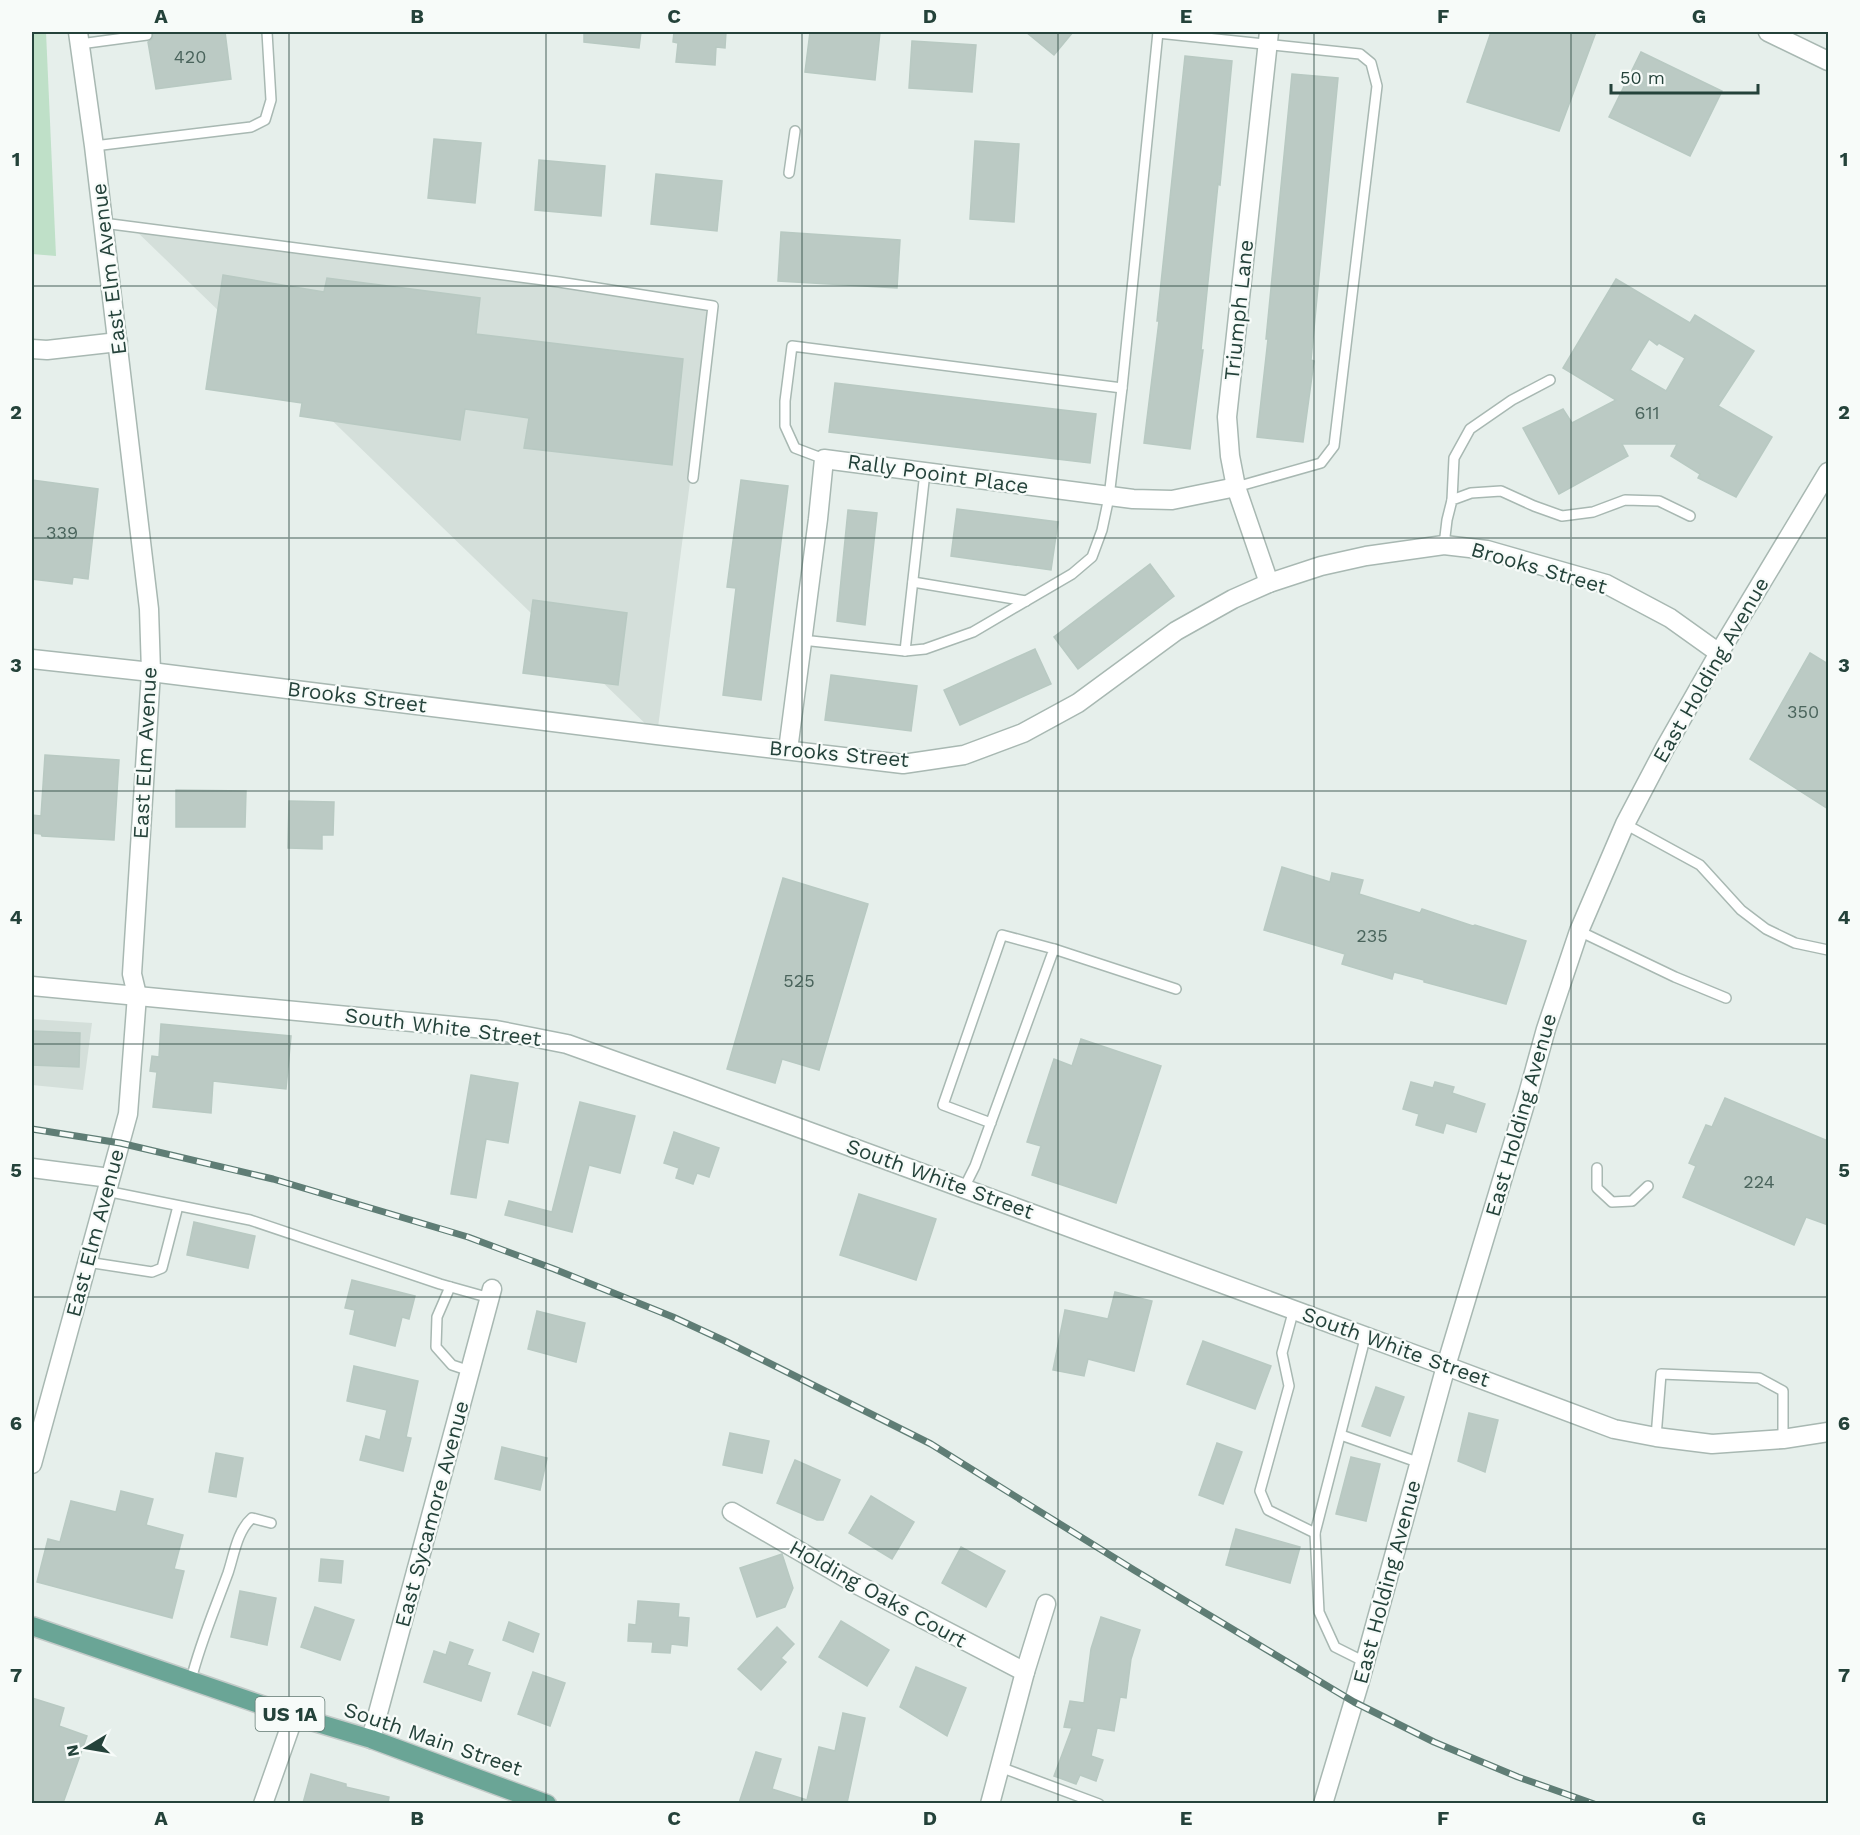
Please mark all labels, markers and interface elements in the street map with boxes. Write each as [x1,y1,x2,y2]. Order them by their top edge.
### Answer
text: A [154,4,168,28]
text: B [410,4,424,28]
text: C [667,4,681,28]
text: D [923,4,937,28]
text: E [1180,4,1192,28]
text: F [1437,4,1449,28]
text: G [1692,4,1706,28]
house number: 420 [174,46,206,67]
scale bar [1611,57,1758,95]
text: 50 m [1620,67,1665,88]
text: 1 [12,147,20,171]
text: 1 [1840,147,1848,171]
street label: East Elm Avenue [86,182,131,356]
street label: Triumph Lane [1219,238,1258,381]
text: 2 [10,400,22,424]
text: 2 [1838,400,1850,424]
house number: 611 [1635,402,1659,423]
street label: Rally Pooint Place [846,448,1030,499]
house number: 339 [46,522,78,543]
street label: Brooks Street [1468,536,1610,599]
street label: East Holding Avenue [1647,573,1774,767]
text: 3 [10,653,22,677]
text: 3 [1838,653,1850,677]
street label: East Elm Avenue [127,666,162,840]
street label: Brooks Street [286,676,428,717]
house number: 350 [1787,701,1819,722]
street label: Brooks Street [768,735,910,772]
text: 4 [10,905,23,929]
text: 4 [1838,905,1851,929]
house number: 235 [1356,925,1388,946]
house number: 525 [783,970,815,991]
street label: South White Street [344,1002,543,1051]
street label: East Holding Avenue [1480,1010,1561,1219]
street label: South White Street [843,1133,1037,1224]
street label: East Elm Avenue [60,1146,129,1320]
text: 5 [10,1158,22,1182]
text: 5 [1838,1158,1850,1182]
house number: 224 [1743,1171,1775,1192]
street label: South White Street [1299,1301,1493,1392]
street label: East Sycamore Avenue [389,1398,474,1630]
text: 6 [10,1411,22,1435]
text: 6 [1838,1411,1850,1435]
street label: East Holding Avenue [1347,1477,1426,1687]
street label: Holding Oaks Court [785,1534,971,1653]
text: 7 [10,1663,22,1687]
text: 7 [1838,1663,1850,1687]
street label: South Main Street [341,1696,526,1781]
road number: US 1A [256,1697,324,1731]
north arrow [57,1718,117,1778]
text: N [62,1743,83,1758]
text: A [154,1806,168,1830]
text: B [410,1806,424,1830]
text: C [667,1806,681,1830]
text: D [923,1806,937,1830]
text: E [1180,1806,1192,1830]
text: F [1437,1806,1449,1830]
text: G [1692,1806,1706,1830]

